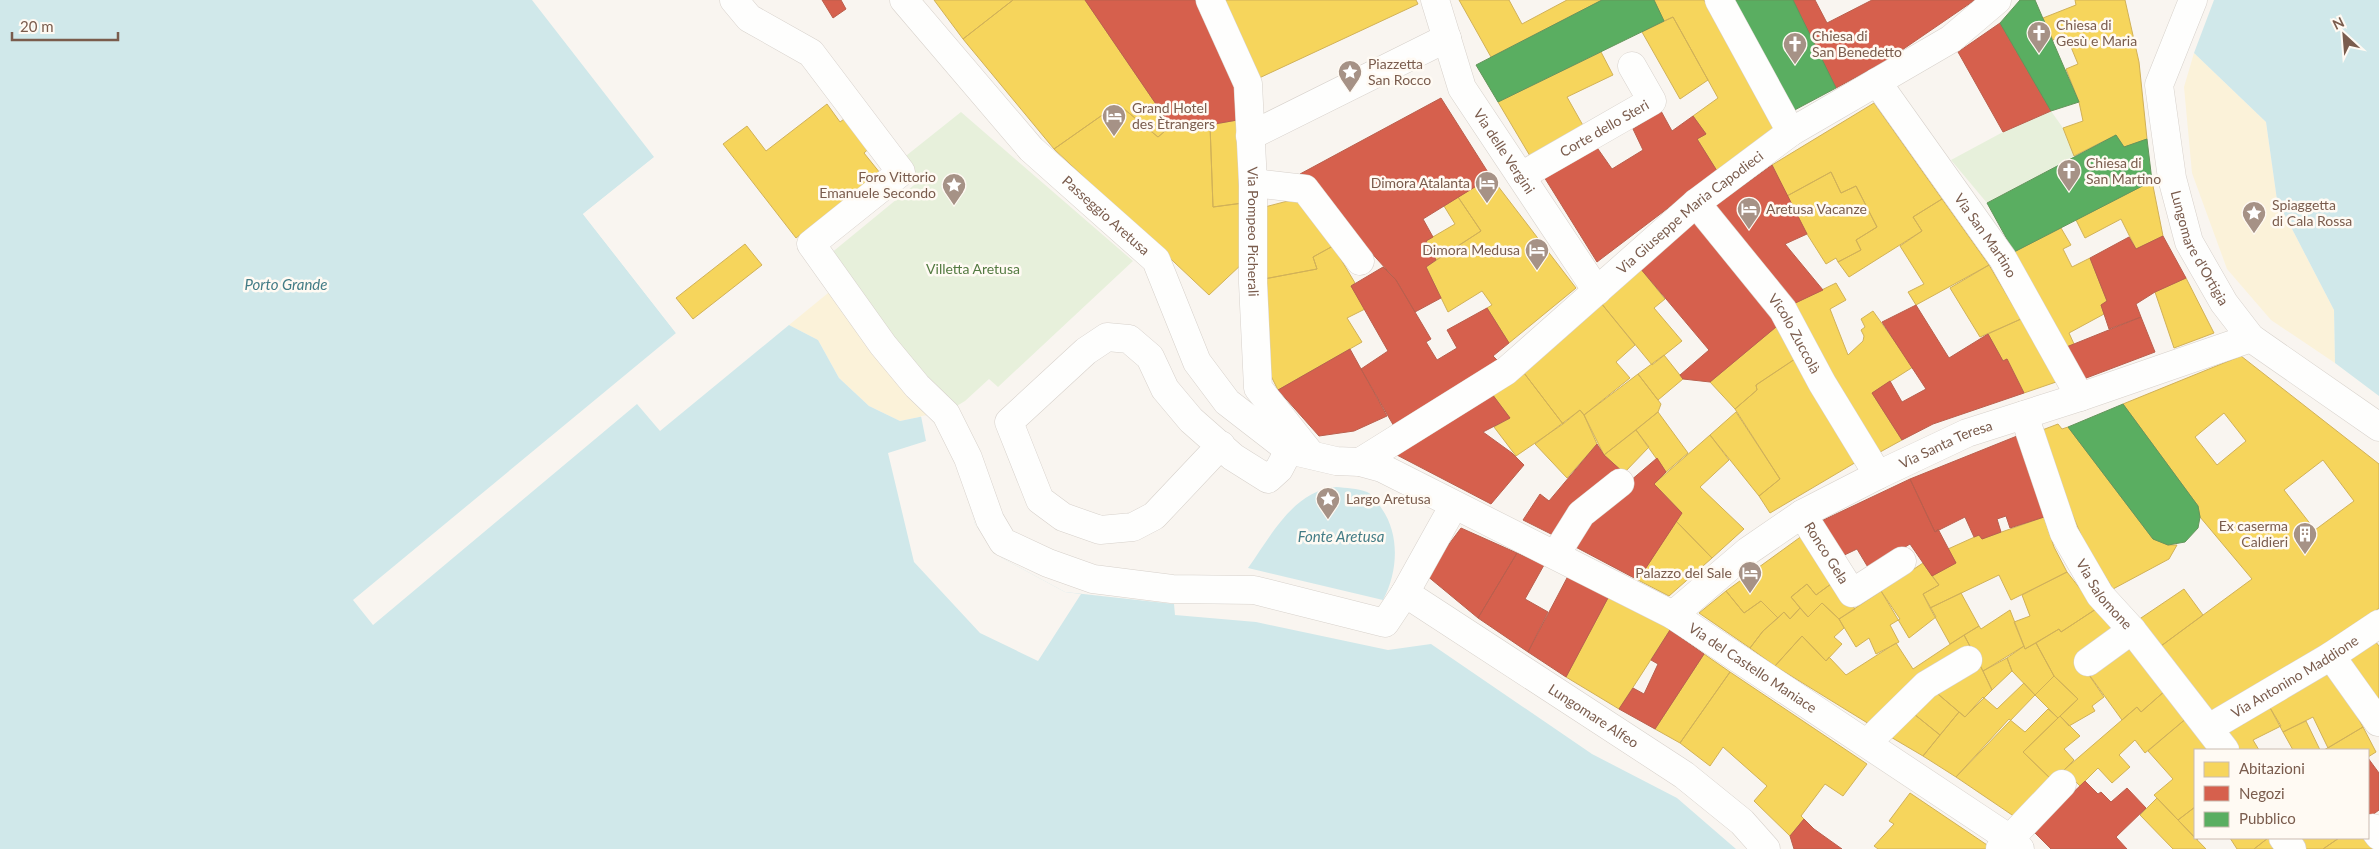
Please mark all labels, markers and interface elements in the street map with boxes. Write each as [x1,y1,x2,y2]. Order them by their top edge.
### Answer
scale bar [12,10,119,42]
north arrow [2319,10,2369,60]
text: N [2330,13,2347,33]
place label: Chiesa di Gesù e Maria [2056,16,2137,49]
text: 20 m [20,17,54,35]
church icon: Chiesa di Gesù e Maria [2026,20,2052,54]
place label: Chiesa di San Benedetto [1812,27,1902,60]
church icon: Chiesa di San Benedetto [1782,31,1808,65]
place label: Piazzetta San Rocco [1368,55,1431,88]
place icon: Piazzetta San Rocco [1337,59,1363,93]
street label: Corte dello Steri [1557,96,1652,160]
place label: Grand Hotel des Ètrangers [1132,99,1215,132]
hotel icon: Grand Hotel des Ètrangers [1101,103,1127,137]
street label: Via delle Vergini [1470,105,1539,197]
street label: Via Giuseppe Maria Capodieci [1613,147,1766,277]
place label: Chiesa di San Martino [2086,154,2161,187]
church icon: Chiesa di San Martino [2056,158,2082,192]
street label: Via Pompeo Picherali [1244,166,1263,297]
place label: Foro Vittorio Emanuele Secondo [819,168,936,201]
hotel icon: Dimora Atalanta [1474,170,1500,204]
place icon: Foro Vittorio Emanuele Secondo [941,172,967,206]
street label: Passeggio Aretusa [1059,172,1154,258]
place label: Dimora Atalanta [1371,174,1470,191]
street label: Lungomare d'Ortigia [2168,188,2233,308]
street label: Via San Martino [1951,190,2021,280]
hotel icon: Aretusa Vacanze [1736,196,1762,230]
place label: Spiaggetta di Cala Rossa [2272,196,2352,229]
place label: Aretusa Vacanze [1766,200,1867,217]
place icon: Spiaggetta di Cala Rossa [2241,200,2267,234]
hotel icon: Dimora Medusa [1524,237,1550,271]
place label: Dimora Medusa [1422,241,1520,258]
park label: Villetta Aretusa [926,260,1020,277]
water label: Porto Grande [245,275,327,293]
street label: Vicolo Zuccolà [1765,290,1824,376]
street label: Via Santa Teresa [1896,416,1994,472]
place icon: Largo Aretusa [1315,486,1341,520]
place label: Largo Aretusa [1346,490,1431,507]
place label: Ex caserma Caldieri [2219,517,2288,550]
street label: Ronco Gela [1801,518,1853,587]
building icon: Ex caserma Caldieri [2292,521,2318,555]
water label: Fonte Aretusa [1298,527,1385,545]
street label: Via Salomone [2073,556,2136,633]
hotel icon: Palazzo del Sale [1737,560,1763,594]
place label: Palazzo del Sale [1635,564,1732,581]
street label: Via del Castello Maniace [1686,619,1820,716]
street label: Via Antonino Maddione [2228,631,2361,721]
street label: Lungomare Alfeo [1545,680,1642,751]
legend [2194,749,2369,839]
text: Abitazioni [2239,759,2305,777]
text: Negozi [2239,784,2285,802]
text: Pubblico [2239,809,2296,827]

